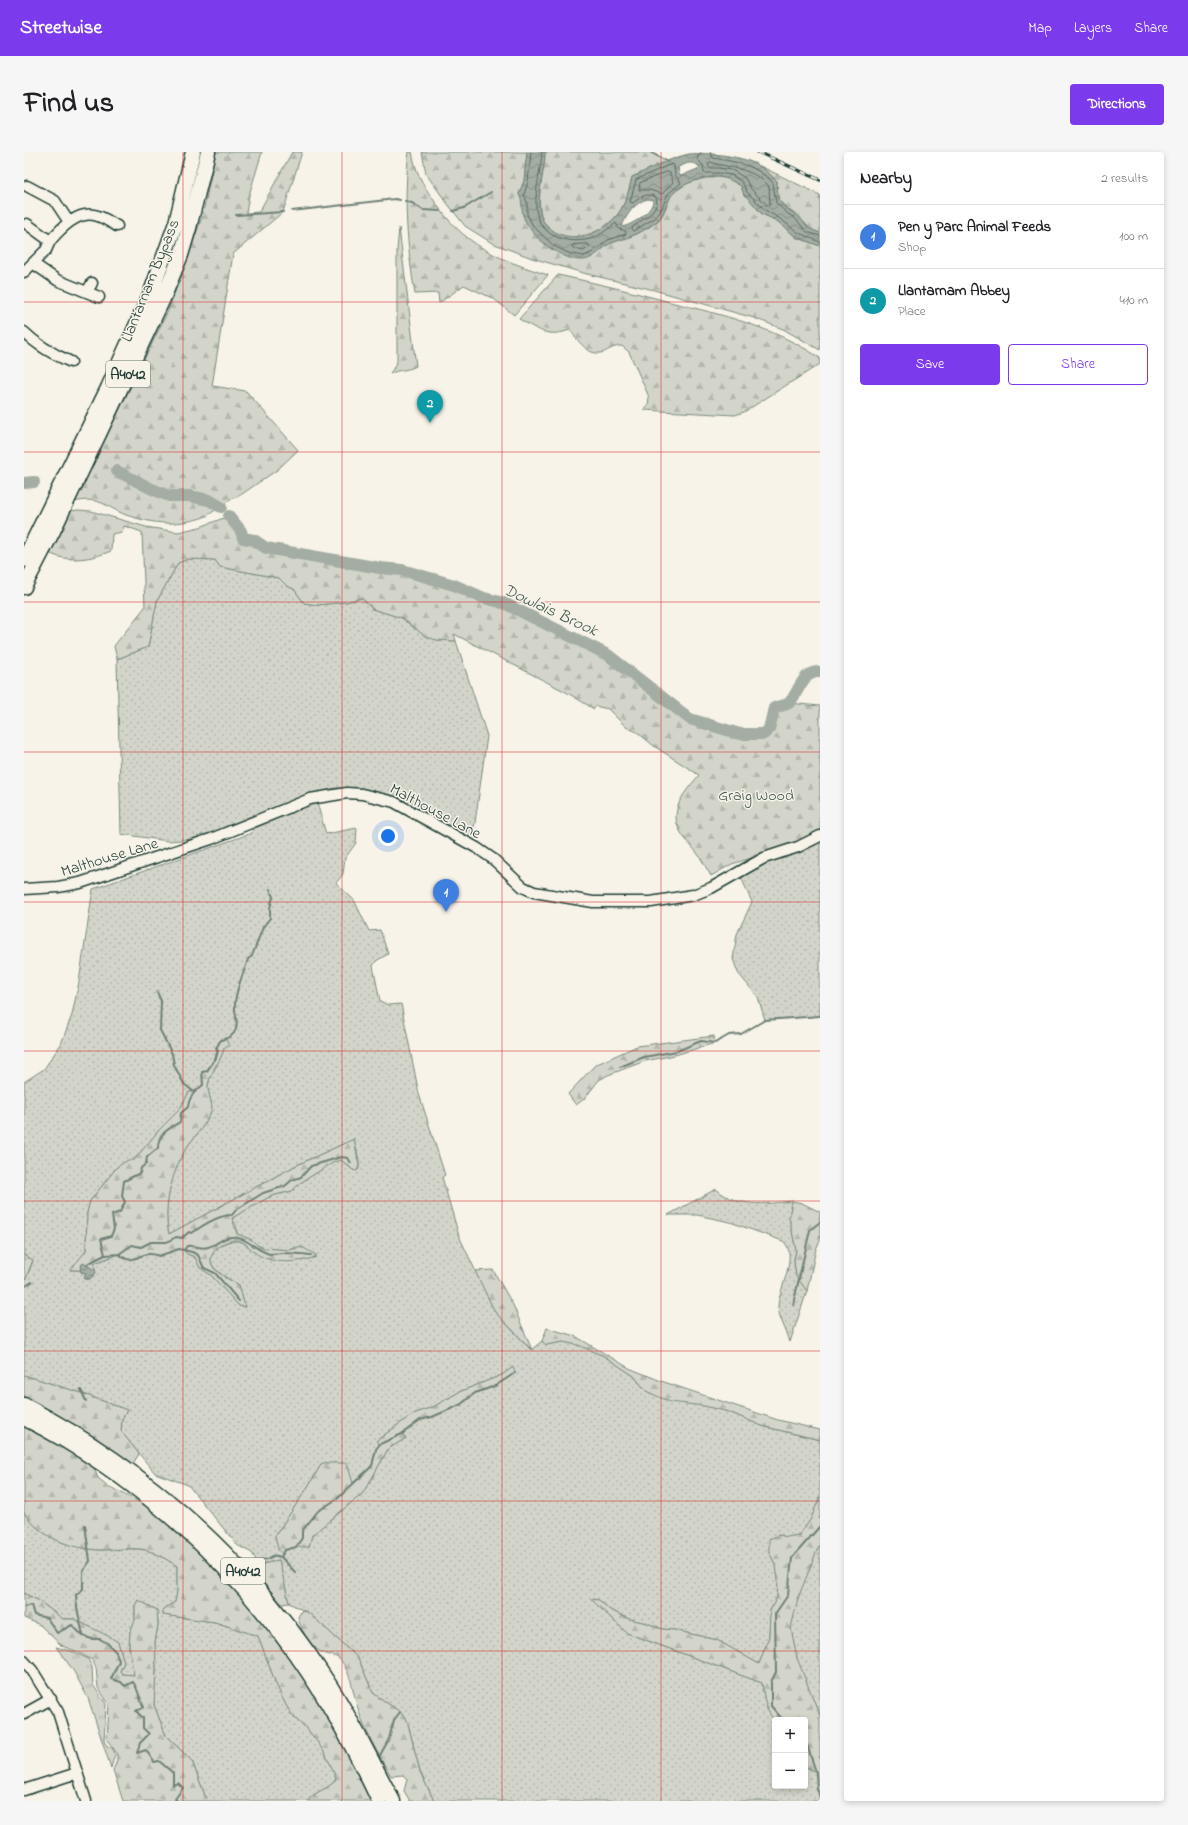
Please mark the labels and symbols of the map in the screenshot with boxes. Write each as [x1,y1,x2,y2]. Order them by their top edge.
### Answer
street label: Llantarnam Bypass [115,216,186,346]
road number: A4042 [106,361,150,387]
pin: 2 [417,390,443,423]
water label: Dowlais Brook [499,578,603,644]
street label: Malthouse Lane [385,778,486,846]
park label: Graig Wood [718,784,794,808]
your location [378,826,398,846]
street label: Malthouse Lane [58,832,162,884]
pin: 1 [433,879,459,912]
road number: A4042 [221,1558,265,1584]

